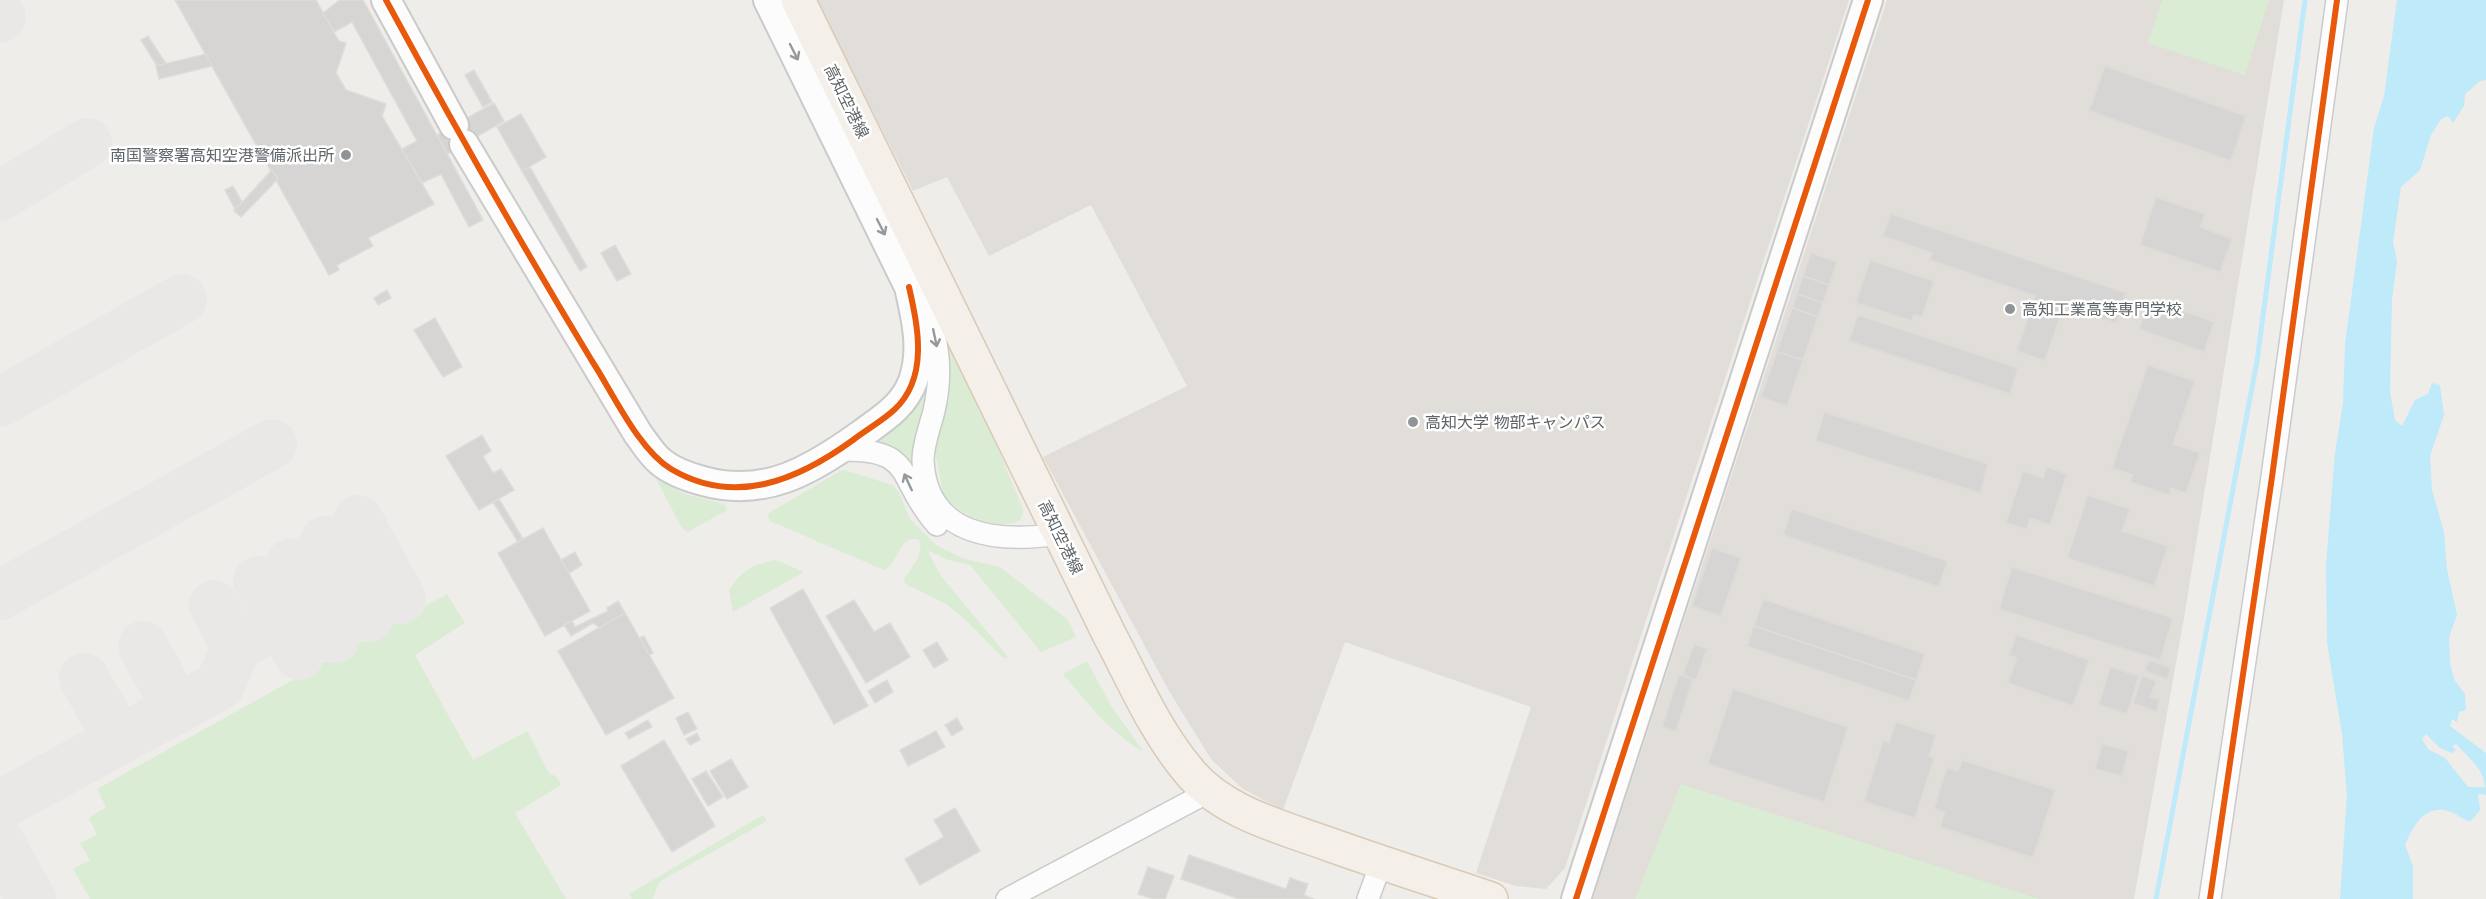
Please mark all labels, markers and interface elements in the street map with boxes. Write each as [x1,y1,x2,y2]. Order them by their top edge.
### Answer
one-way arrow [789,43,800,61]
street label: 高知空港線 [821,62,872,141]
place label: 南国警察署高知空港警備派出所 [110,147,334,164]
marker: 南国警察署高知空港警備派出所 [339,148,353,162]
one-way arrow [876,217,887,235]
place label: 高知工業高等専門学校 [2022,301,2182,318]
marker: 高知工業高等専門学校 [2003,302,2017,316]
one-way arrow [930,328,941,347]
place label: 高知大学 物部キャンパス [1425,414,1605,431]
marker: 高知大学 物部キャンパス [1406,415,1420,429]
one-way arrow [902,474,914,492]
street label: 高知空港線 [1035,498,1086,577]

